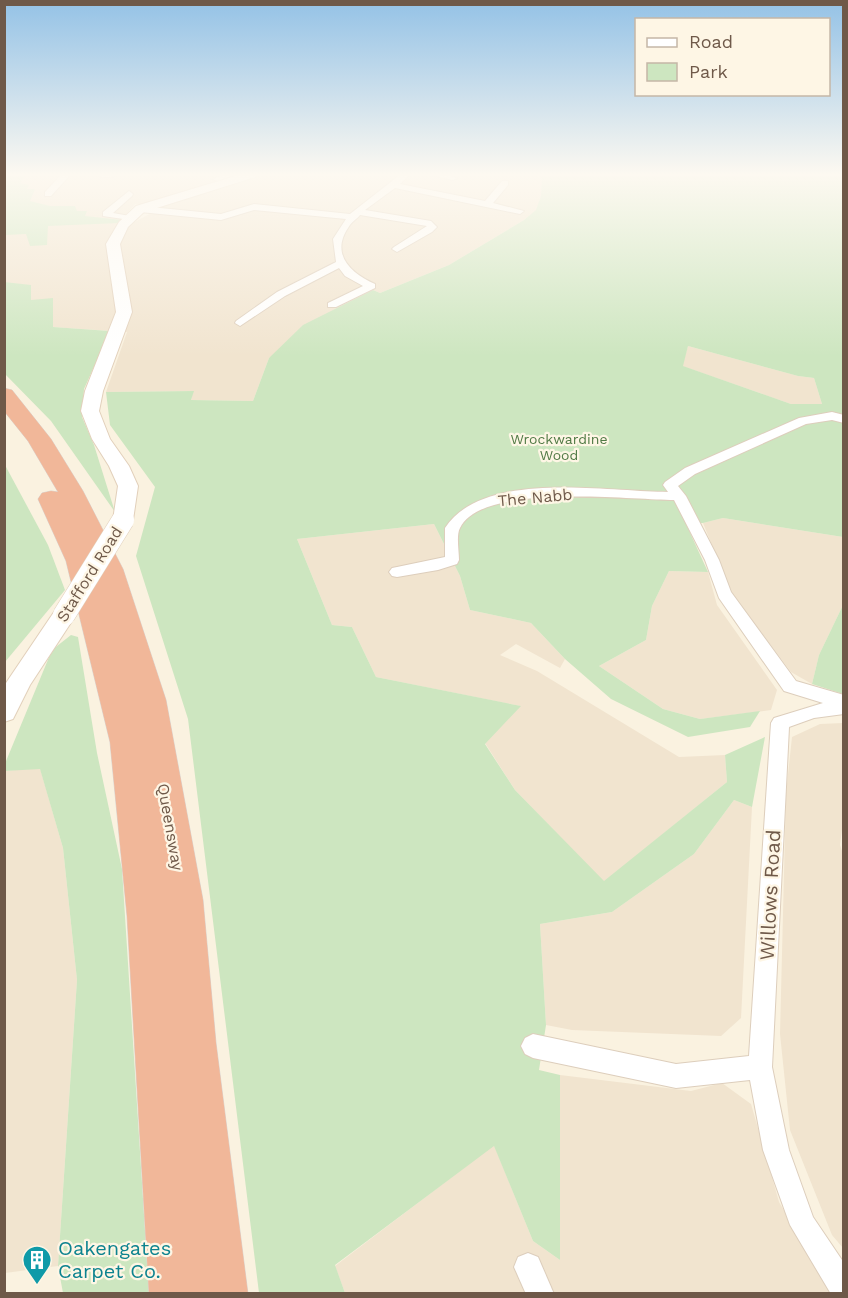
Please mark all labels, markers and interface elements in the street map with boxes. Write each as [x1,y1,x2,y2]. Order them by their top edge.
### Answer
legend [635,18,830,96]
text: Road [689,31,733,52]
text: Park [689,61,728,82]
park label: Wrockwardine Wood [511,431,607,463]
street label: The Nabb [497,485,573,510]
street label: Stafford Road [53,523,126,625]
street label: Queensway [153,782,188,873]
street label: Willows Road [755,829,785,961]
place label: Oakengates Carpet Co. [58,1236,171,1283]
building icon: Oakengates Carpet Co. [21,1244,53,1286]

